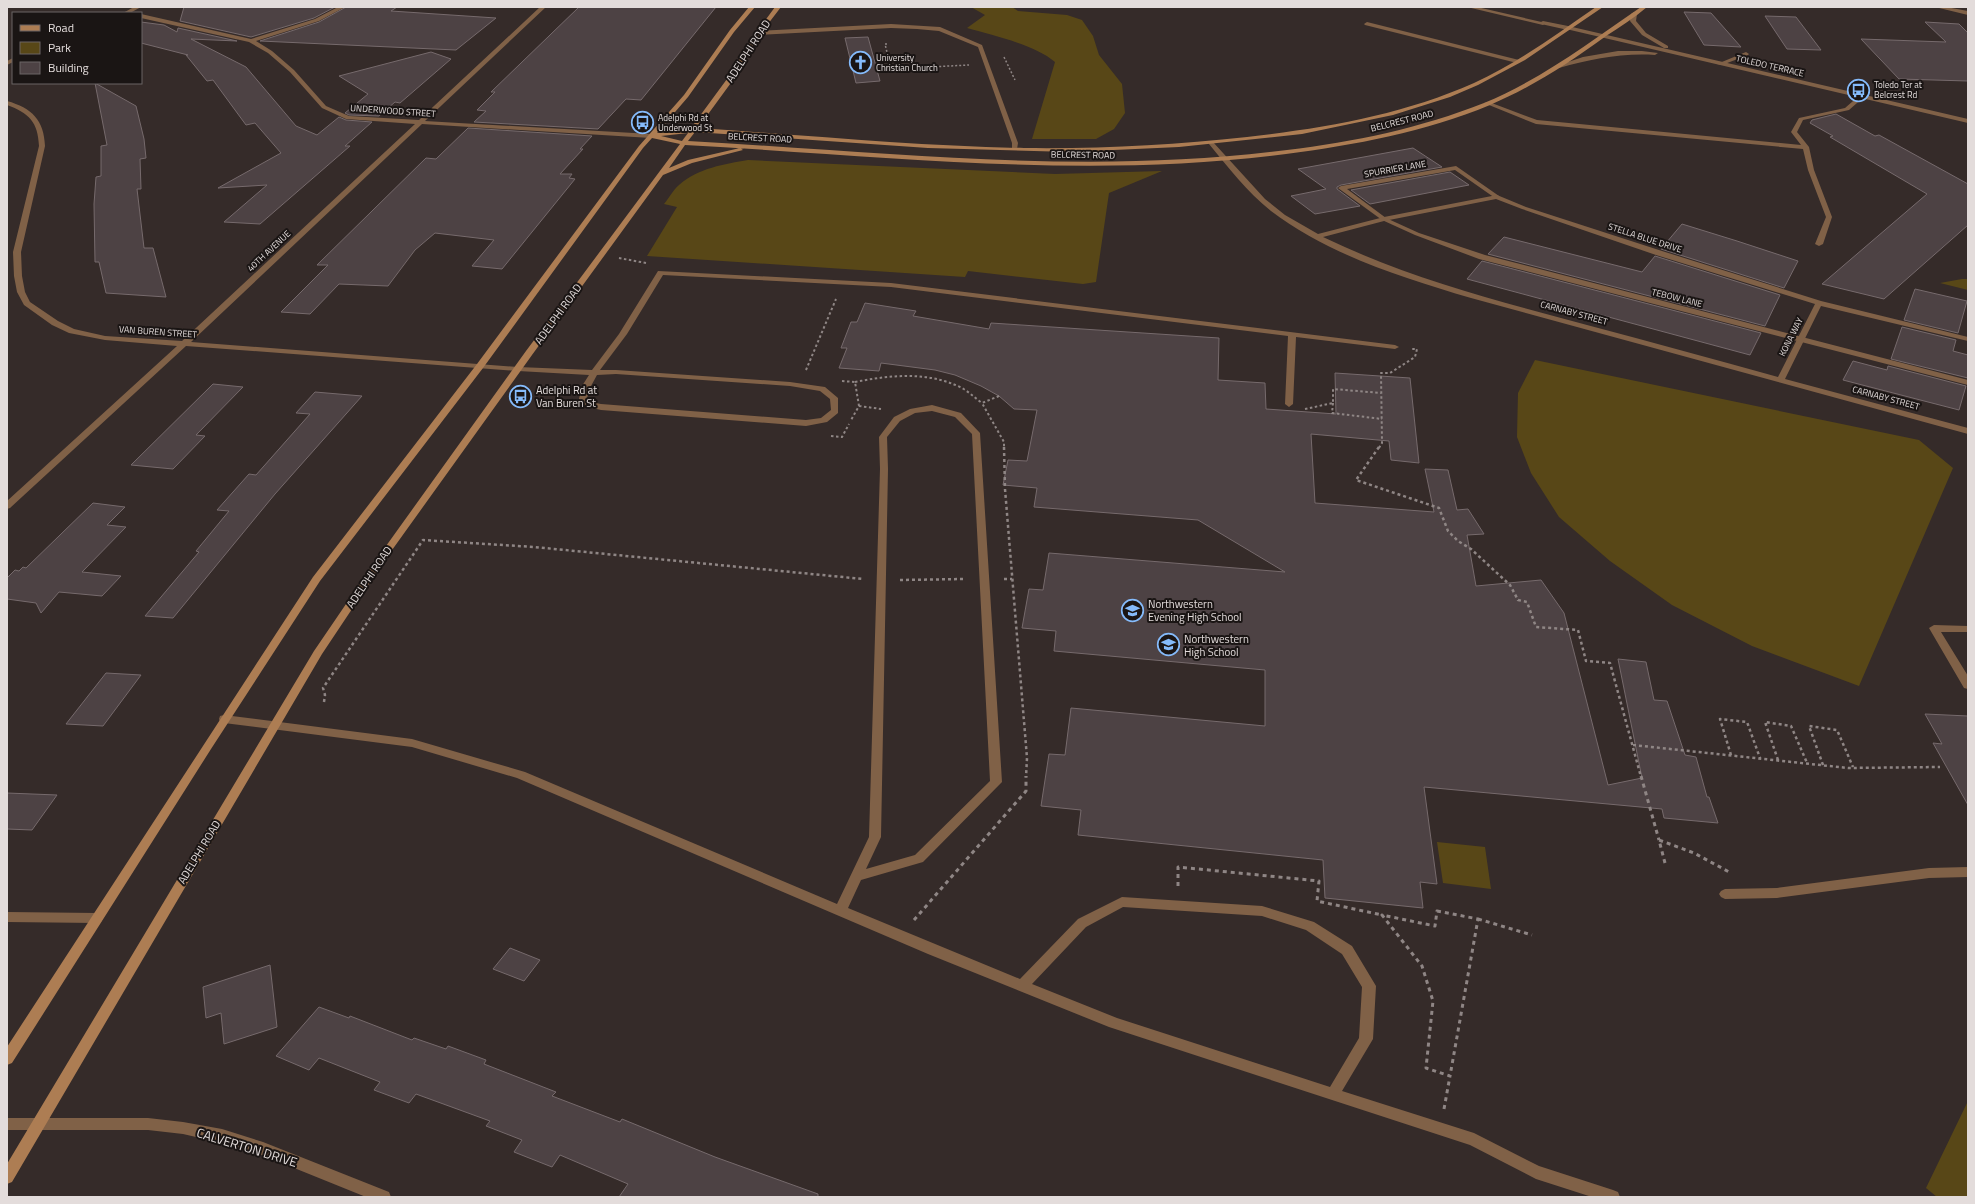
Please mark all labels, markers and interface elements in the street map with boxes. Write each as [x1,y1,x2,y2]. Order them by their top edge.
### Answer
legend [12,12,142,84]
street label: ADELPHI ROAD [722,17,774,85]
text: Road [48,18,74,37]
text: Park [48,38,71,57]
church icon: University Christian Church [848,50,874,76]
place label: University Christian Church [876,51,938,74]
street label: TOLEDO TERRACE [1735,51,1805,80]
text: Building [48,58,89,77]
bus stop icon: Toledo Ter at Belcrest Rd [1846,77,1872,103]
place label: Toledo Ter at Belcrest Rd [1874,78,1923,101]
street label: UNDERWOOD STREET [350,101,436,120]
street label: BELCREST ROAD [1369,106,1435,135]
bus stop icon: Adelphi Rd at Underwood St [630,110,656,136]
place label: Adelphi Rd at Underwood St [658,111,713,134]
street label: BELCREST ROAD [728,129,793,146]
street label: BELCREST ROAD [1051,147,1115,162]
street label: SPURRIER LANE [1363,157,1427,180]
street label: STELLA BLUE DRIVE [1607,219,1684,256]
street label: 40TH AVENUE [244,227,293,274]
street label: ADELPHI ROAD [530,280,586,348]
street label: TEBOW LANE [1650,285,1704,310]
street label: CARNABY STREET [1539,297,1610,328]
street label: KONA WAY [1775,315,1806,358]
street label: VAN BUREN STREET [119,322,198,341]
place label: Adelphi Rd at Van Buren St [536,382,597,411]
street label: CARNABY STREET [1851,382,1922,413]
bus stop icon: Adelphi Rd at Van Buren St [507,383,533,409]
street label: ADELPHI ROAD [342,543,396,611]
place label: Northwestern Evening High School [1148,596,1242,625]
school or university icon: Northwestern Evening High School [1120,597,1146,623]
place label: Northwestern High School [1184,631,1249,660]
school or university icon: Northwestern High School [1155,632,1181,658]
street label: ADELPHI ROAD [174,817,224,887]
street label: CALVERTON DRIVE [194,1122,300,1172]

